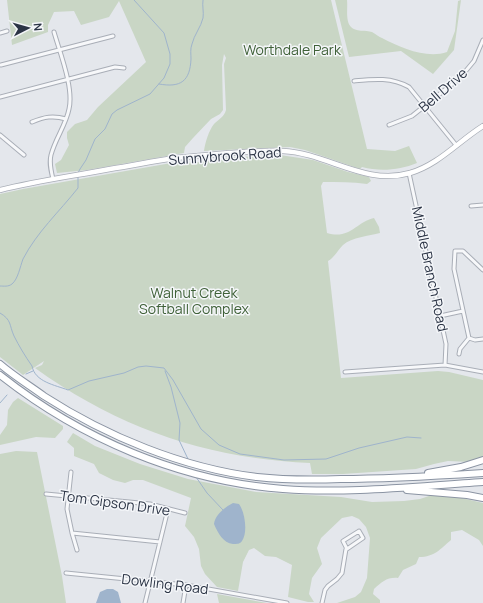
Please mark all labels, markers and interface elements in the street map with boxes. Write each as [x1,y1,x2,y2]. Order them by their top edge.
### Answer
north arrow [8,8,48,48]
text: N [31,22,46,32]
park label: Worthdale Park [243,40,342,59]
street label: Bell Drive [414,63,471,116]
street label: Sunnybrook Road [168,142,282,169]
street label: Middle Branch Road [408,205,453,333]
park label: Walnut Creek Softball Complex [139,283,250,318]
street label: Tom Gipson Drive [59,485,171,520]
street label: Dowling Road [121,569,210,598]

